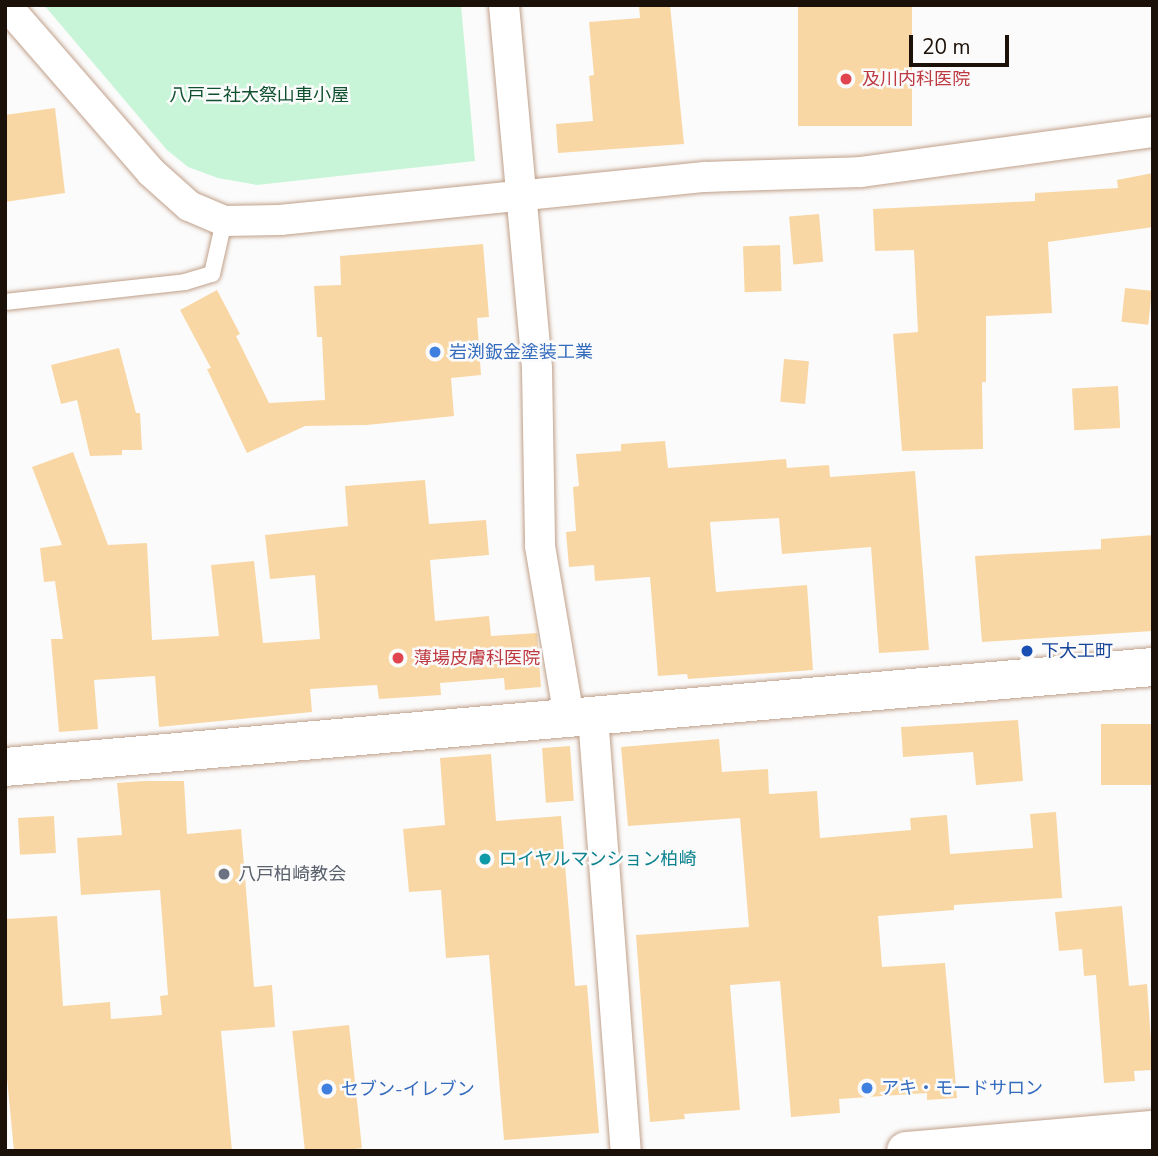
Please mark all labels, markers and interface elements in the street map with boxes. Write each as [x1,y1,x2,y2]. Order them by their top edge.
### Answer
scale bar [913,21,1013,65]
text: 20 m [922,33,971,61]
place label: 及川内科医院 [862,68,970,90]
marker: 及川内科医院 [836,69,856,89]
park label: 八戸三社大祭山車小屋 [169,84,349,106]
place label: 岩渕鈑金塗装工業 [449,341,593,363]
marker: 岩渕鈑金塗装工業 [427,344,443,360]
place label: 下大工町 [1041,640,1113,662]
marker: 下大工町 [1019,643,1035,659]
place label: 薄場皮膚科医院 [414,647,540,669]
marker: 薄場皮膚科医院 [388,648,408,668]
place label: ロイヤルマンション柏崎 [499,848,697,870]
marker: ロイヤルマンション柏崎 [477,851,493,867]
place label: 八戸柏崎教会 [238,863,346,885]
marker: 八戸柏崎教会 [216,866,232,882]
place label: アキ・モードサロン [881,1077,1043,1099]
place label: セブン-イレブン [341,1078,475,1100]
marker: アキ・モードサロン [859,1080,875,1096]
marker: セブン-イレブン [319,1081,335,1097]

